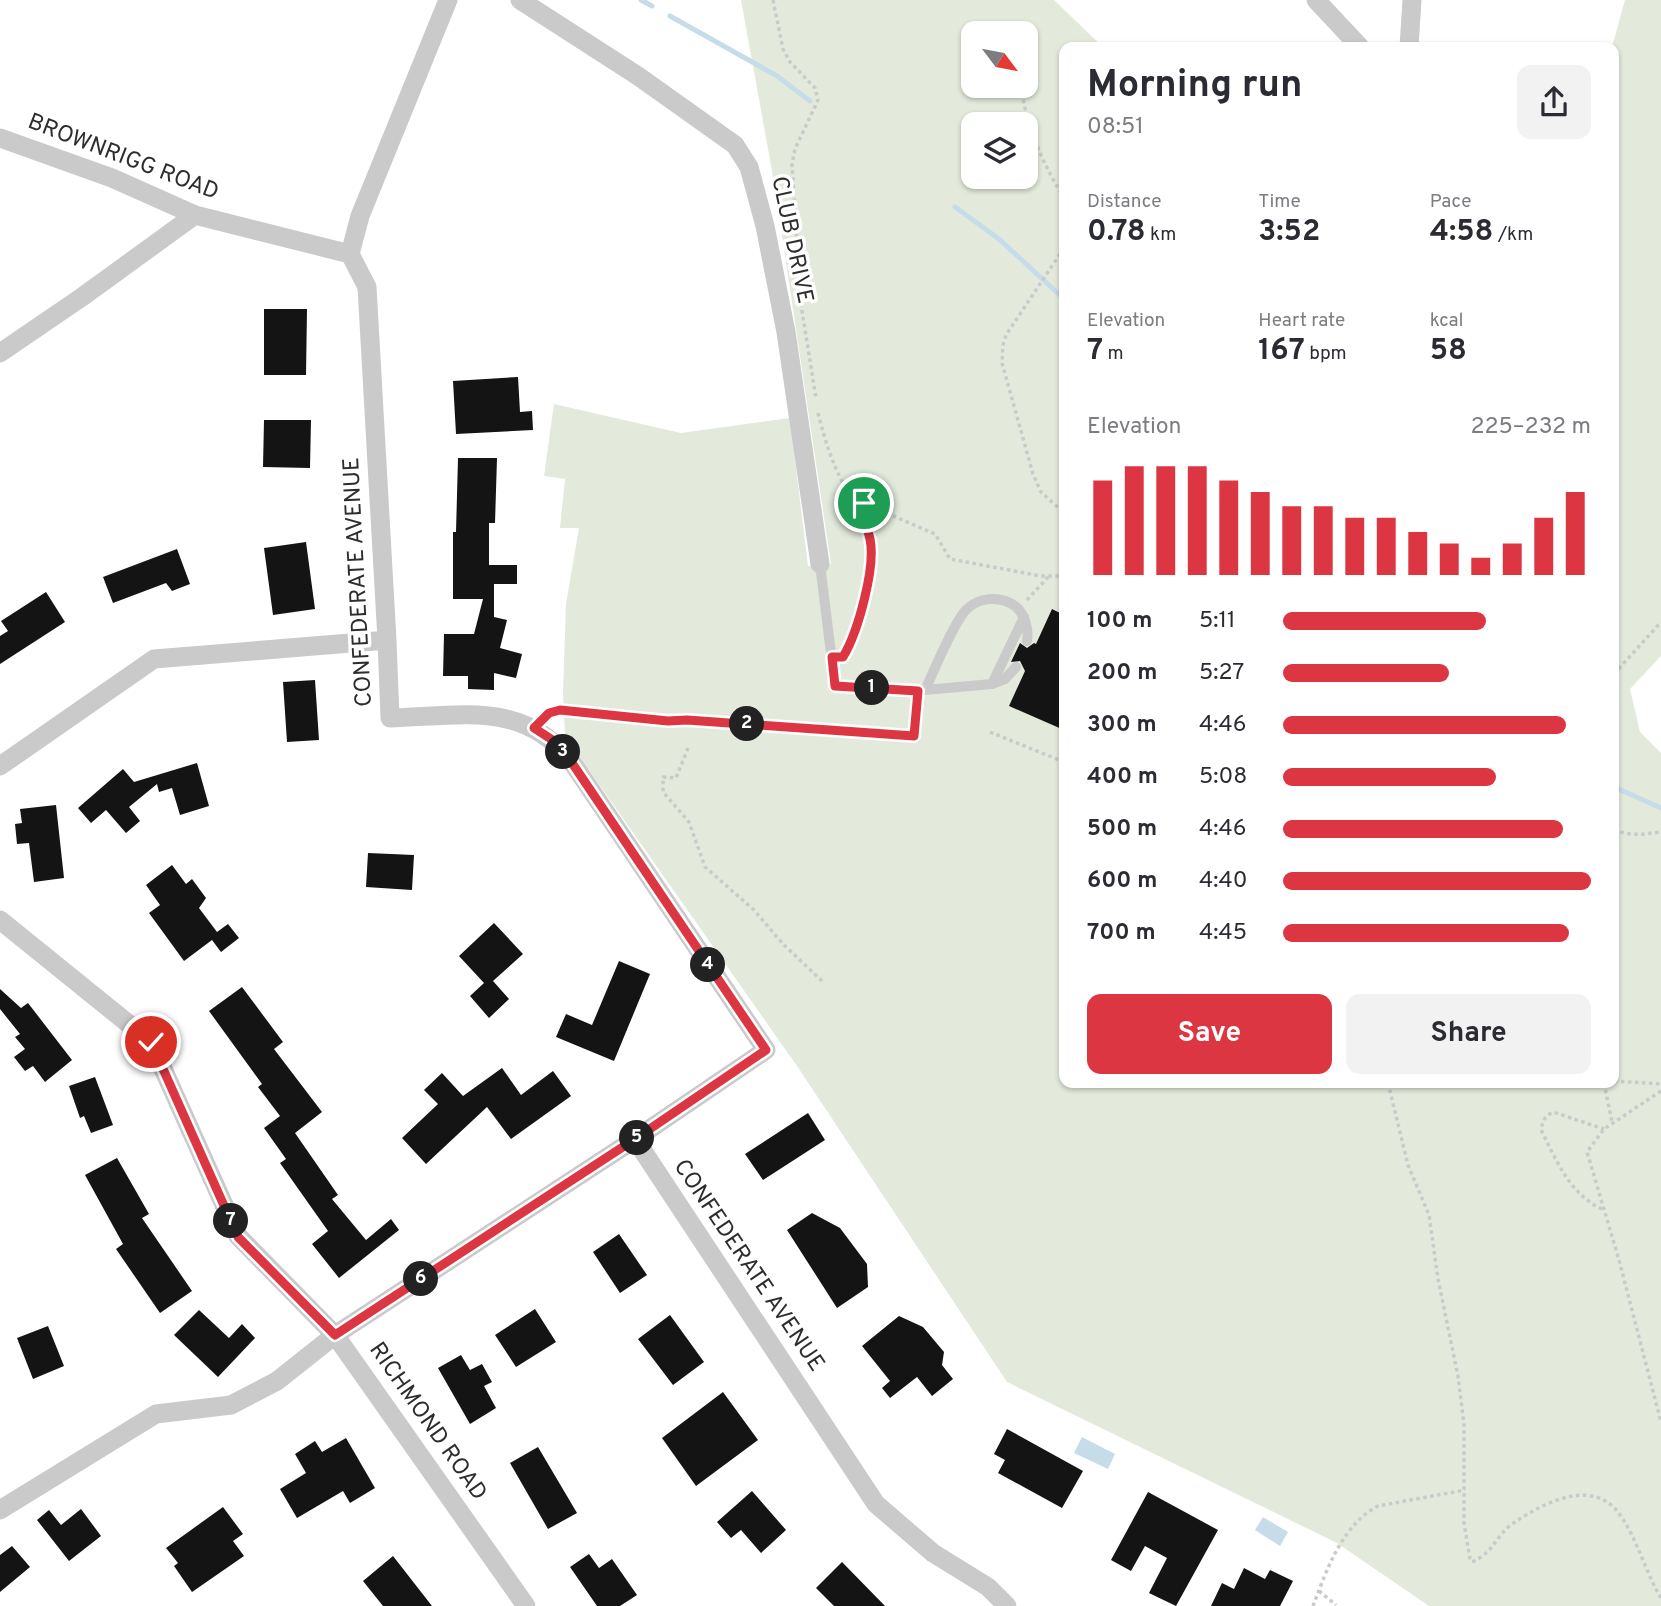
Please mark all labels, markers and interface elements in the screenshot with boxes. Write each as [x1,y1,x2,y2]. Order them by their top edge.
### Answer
north arrow [961,21,1038,98]
map controls [961,21,1038,189]
text: Morning run [1087,62,1303,111]
button: share [1517,65,1591,139]
street label: BROWNRIGG ROAD [23,108,223,208]
button: layers [961,112,1038,189]
text: 08:51 [1087,113,1144,142]
street label: CLUB DRIVE [763,174,819,306]
text: Distance [1087,190,1162,214]
text: Time [1258,190,1301,214]
text: Pace [1430,190,1471,214]
text: 0.78 [1087,214,1146,251]
text: 3:52 [1258,214,1320,251]
text: 4:58 [1430,214,1493,251]
text: km [1146,223,1176,247]
text: /km [1493,223,1533,247]
text: Elevation [1087,309,1165,333]
text: Heart rate [1258,309,1345,333]
text: kcal [1430,309,1463,333]
text: 7 [1087,333,1103,370]
text: 167 [1258,333,1305,370]
text: 58 [1430,333,1467,370]
text: m [1103,342,1124,366]
text: bpm [1305,342,1347,366]
text: Elevation [1087,413,1182,442]
text: 225–232 m [1470,413,1591,442]
street label: CONFEDERATE AVENUE [338,456,380,708]
pin [834,473,894,533]
icon: arrive [845,484,883,522]
text: 100 m [1087,607,1152,636]
text: 5:11 [1199,607,1236,636]
text: 200 m [1087,659,1157,688]
text: 5:27 [1199,659,1244,688]
pin: 1 [854,670,890,706]
text: 1 [868,675,875,699]
pin: 2 [730,706,764,742]
text: 2 [741,711,752,735]
text: 300 m [1087,711,1157,740]
text: 4:46 [1199,711,1246,740]
pin: 3 [546,734,580,770]
text: 3 [557,739,568,763]
text: 400 m [1087,763,1158,792]
text: 5:08 [1199,763,1247,792]
text: 500 m [1087,815,1157,844]
text: 4:46 [1199,815,1246,844]
text: 600 m [1087,867,1157,896]
text: 4:40 [1199,867,1248,896]
text: 700 m [1087,919,1156,948]
text: 4:45 [1199,919,1247,948]
pin: 4 [690,948,726,982]
text: 4 [701,952,714,976]
button: Save [1087,994,1332,1074]
button: Share [1346,994,1591,1074]
pin [121,1012,181,1072]
icon: check [132,1023,170,1061]
pin: 5 [620,1120,654,1156]
text: 5 [631,1125,642,1149]
street label: CONFEDERATE AVENUE [666,1154,830,1378]
pin: 7 [214,1204,248,1238]
text: 7 [225,1208,236,1232]
pin: 6 [404,1262,438,1296]
text: 6 [415,1266,426,1290]
street label: RICHMOND ROAD [362,1337,492,1507]

